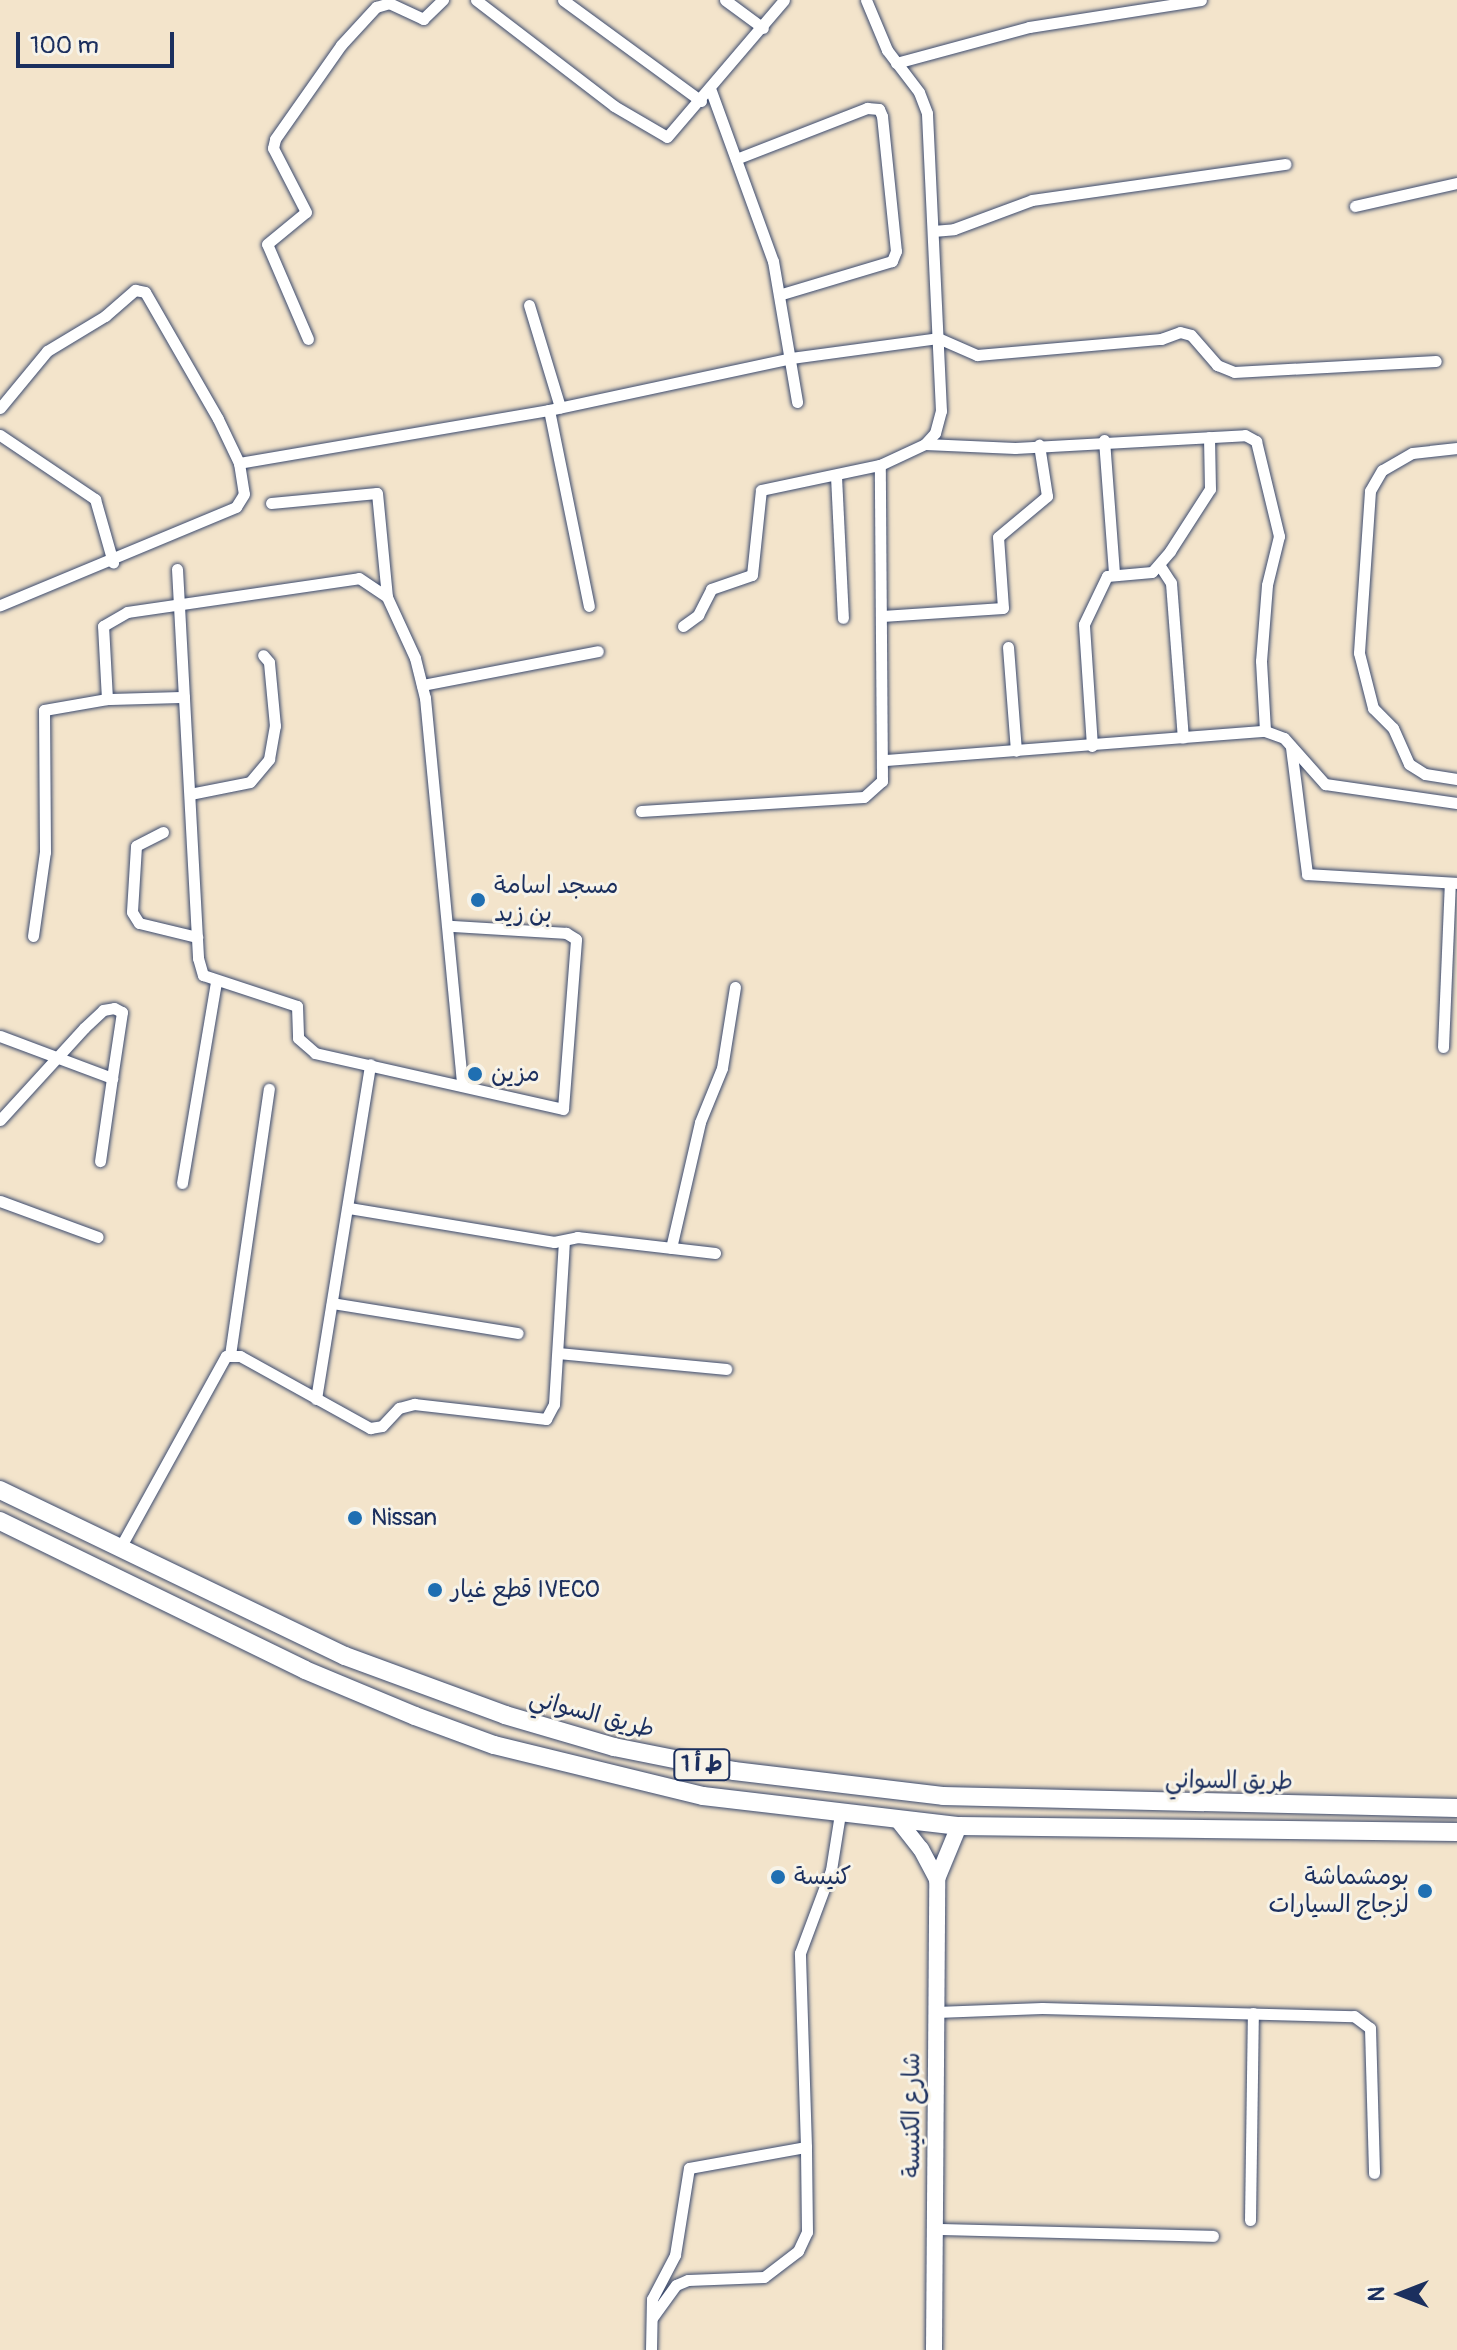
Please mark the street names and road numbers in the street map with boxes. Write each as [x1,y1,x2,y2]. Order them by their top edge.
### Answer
street label: طريق السواني [526,1684,658,1744]
road number: ط أ 1 [672,1747,732,1783]
street label: طريق السواني [1165,1765,1293,1797]
street label: شارع الكنيسة [898,2052,926,2178]

